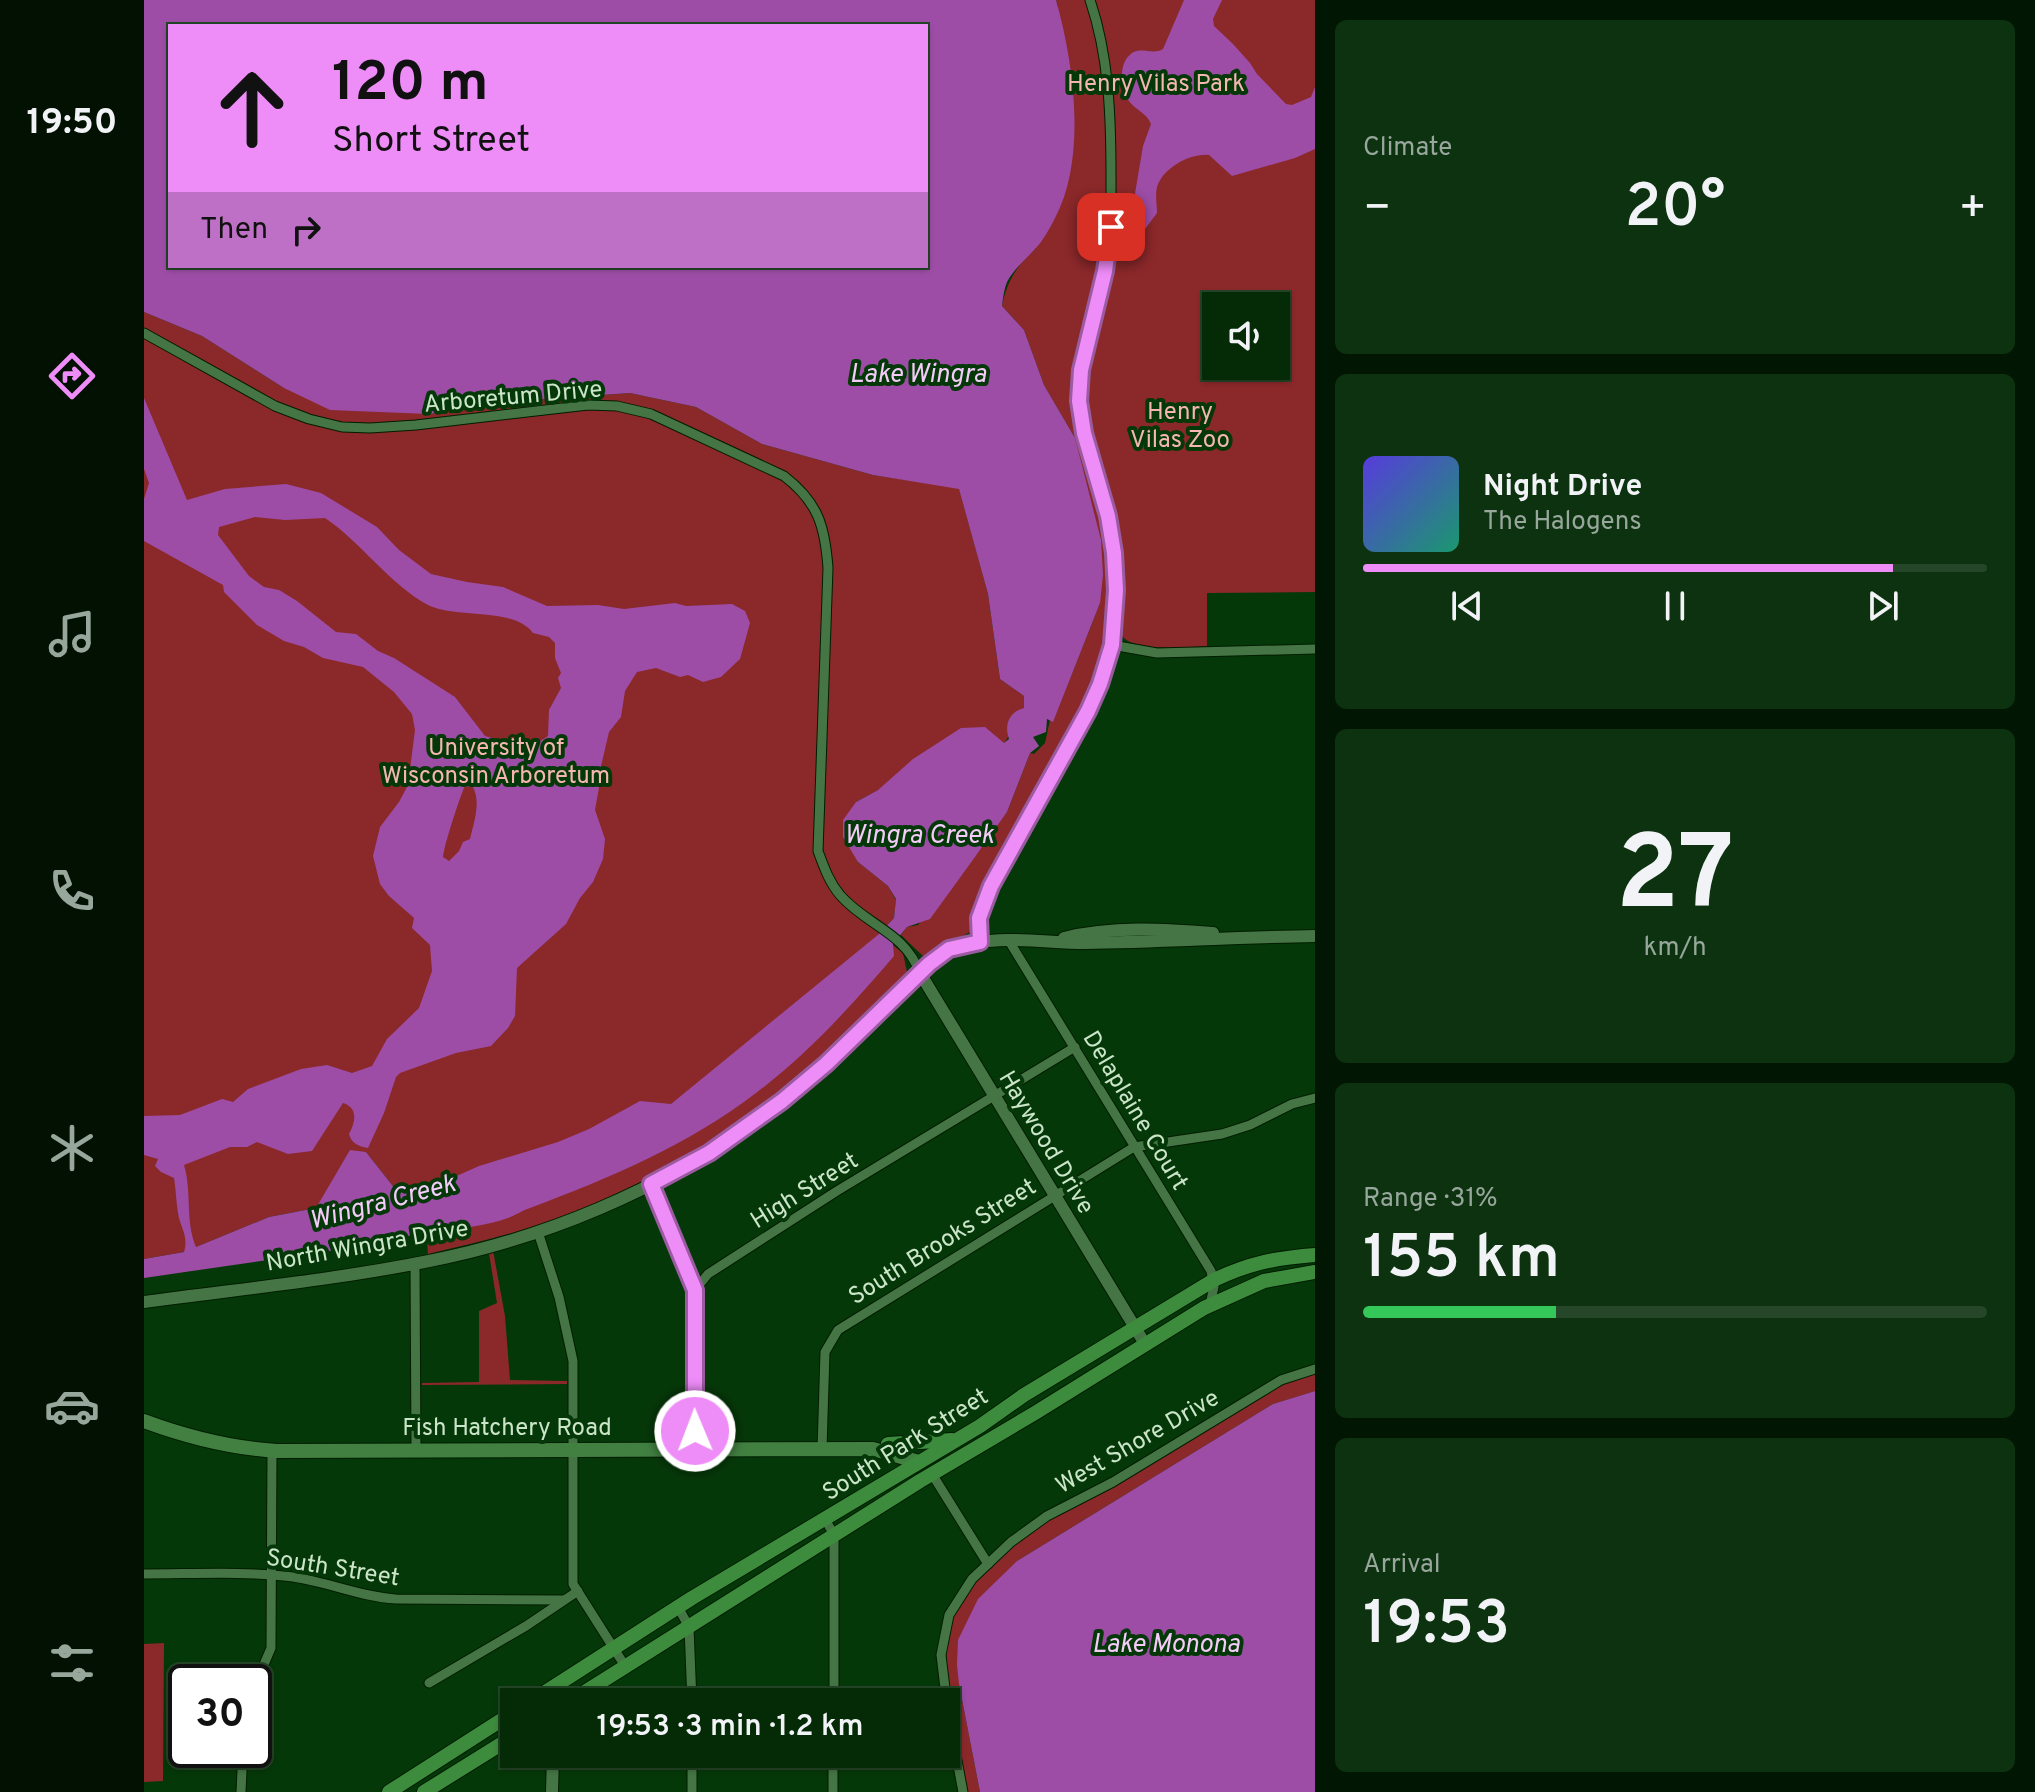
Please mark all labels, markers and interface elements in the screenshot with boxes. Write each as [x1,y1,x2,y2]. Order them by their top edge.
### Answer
text: 120 m [332,50,489,120]
icon: ahead [200,56,304,160]
park label: Henry Vilas Park [1067,70,1245,100]
text: 19:50 [27,101,117,147]
text: Short Street [332,119,530,165]
text: Climate [1363,132,1452,165]
text: 20° [1625,172,1725,248]
text: − [1363,182,1391,238]
text: + [1959,182,1987,238]
pin [1077,193,1145,261]
icon: arrive [1089,205,1133,249]
icon: right [284,208,328,252]
text: Then [200,212,268,249]
map controls [1202,292,1290,380]
button: sound [1202,292,1290,380]
icon: directions [44,348,100,404]
water label: Lake Wingra [850,359,987,392]
street label: Arboretum Drive [423,375,604,421]
park label: Henry Vilas Zoo [1130,398,1230,456]
text: Night Drive [1483,469,1642,506]
text: The Halogens [1483,506,1642,539]
icon: previous [1445,584,1489,628]
icon: pause [1653,584,1697,628]
icon: next [1861,584,1905,628]
icon: music [44,606,100,662]
park label: University of Wisconsin Arboretum [382,734,610,792]
text: 27 [1616,814,1734,946]
water label: Wingra Creek [844,820,995,853]
icon: phone [44,863,100,919]
text: km/h [1643,932,1707,965]
street label: Delaplaine Court [1075,1026,1194,1196]
street label: Haywood Drive [991,1066,1100,1220]
icon: climate [44,1120,100,1176]
street label: High Street [746,1147,865,1237]
water label: Wingra Creek [306,1168,460,1239]
street label: South Brooks Street [844,1173,1042,1313]
text: Range · 31% [1363,1183,1498,1216]
street label: North Wingra Drive [264,1214,471,1280]
text: 155 km [1363,1223,1560,1299]
icon: car [44,1378,100,1434]
street label: South Park Street [818,1383,995,1509]
street label: West Shore Drive [1051,1384,1225,1502]
position arrow [653,1389,737,1473]
street label: Fish Hatchery Road [402,1414,612,1444]
street label: South Street [264,1544,402,1594]
text: Arrival [1363,1549,1441,1582]
text: 19:53 [1363,1589,1510,1665]
water label: Lake Monona [1092,1629,1241,1662]
icon: filters [44,1635,100,1691]
speed limit sign: 30 [168,1664,272,1768]
text: 19:53 · 3 min · 1.2 km [596,1709,864,1746]

